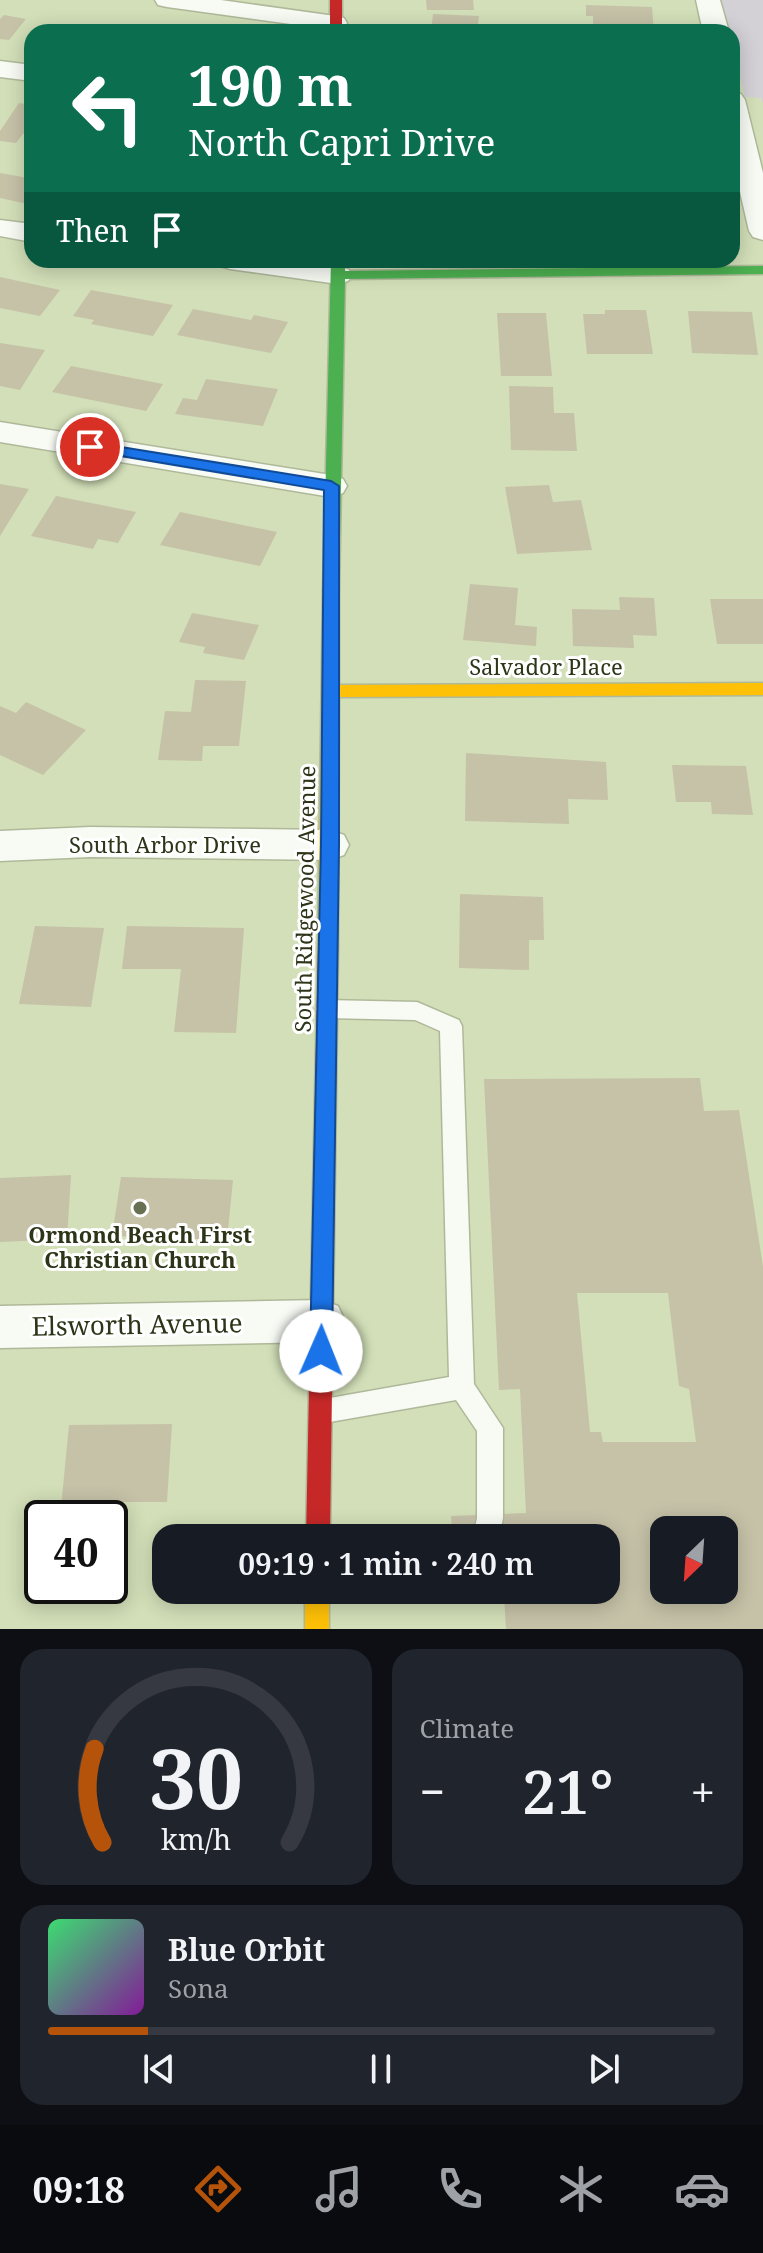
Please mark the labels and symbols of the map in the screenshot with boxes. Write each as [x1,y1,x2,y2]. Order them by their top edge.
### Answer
pin [56,413,124,481]
street label: Salvador Place [469,651,623,681]
street label: South Ridgewood Avenue [287,765,321,1033]
street label: South Arbor Drive [69,829,261,859]
marker: Ormond Beach First Christian Church [131,1199,149,1217]
place label: Ormond Beach First Christian Church [28,1219,252,1274]
street label: Elsworth Avenue [31,1304,243,1344]
position arrow [279,1309,363,1393]
speed limit sign: 40 [24,1500,128,1604]
north arrow [650,1516,738,1604]

